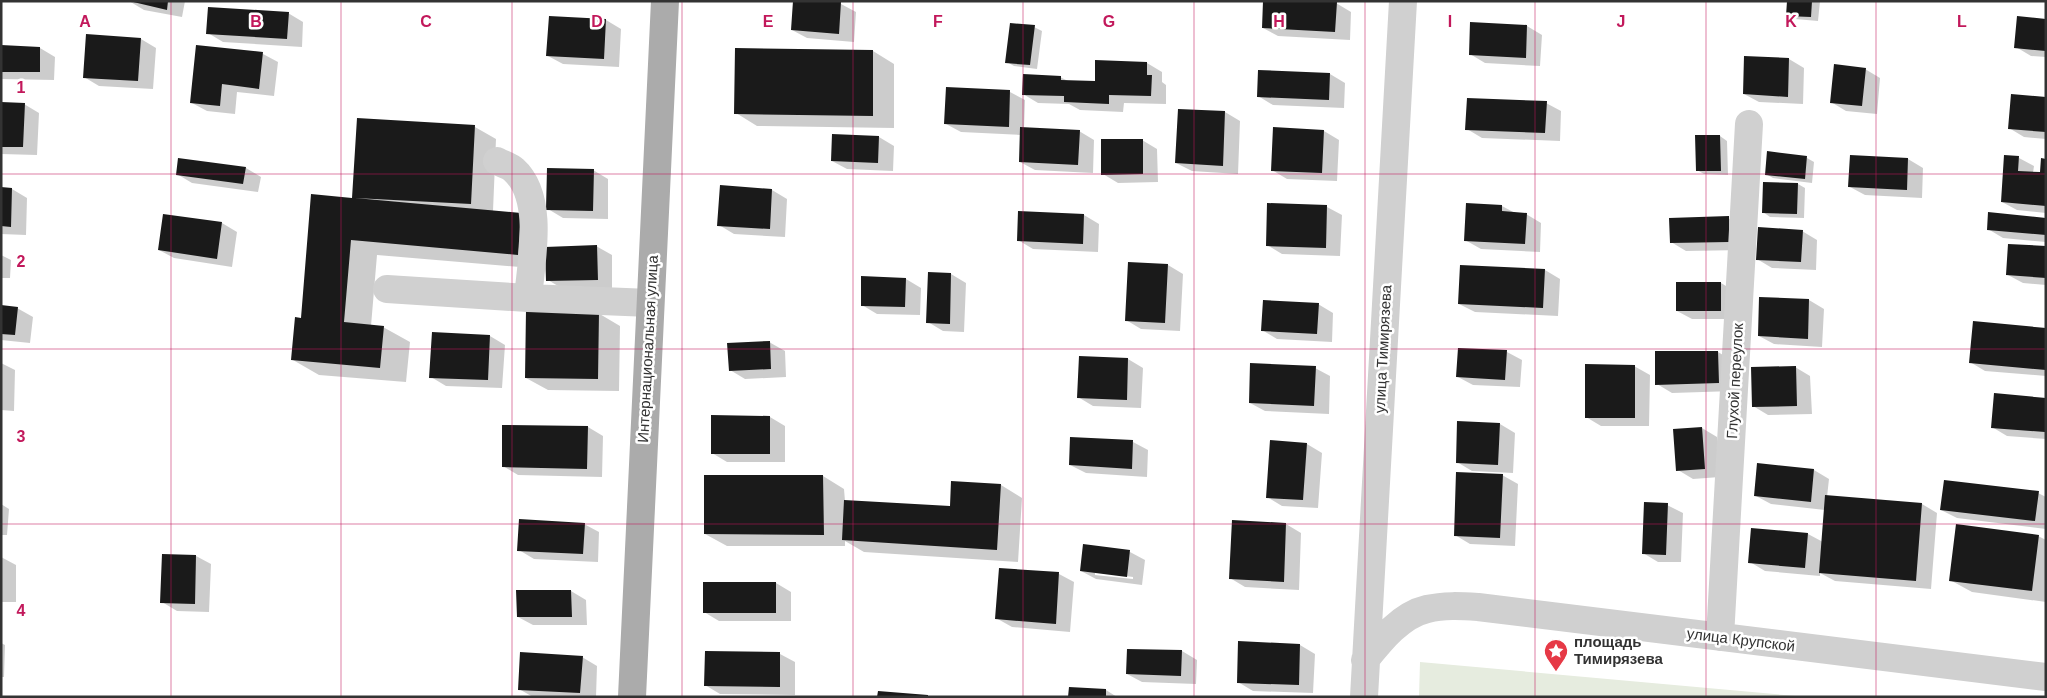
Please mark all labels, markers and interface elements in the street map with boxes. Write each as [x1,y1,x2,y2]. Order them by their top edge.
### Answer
text: A [79,13,91,30]
text: B [250,13,262,30]
text: C [420,13,432,30]
text: D [591,13,603,30]
text: E [763,13,774,30]
text: F [933,13,943,30]
text: G [1103,13,1115,30]
text: H [1273,13,1285,30]
text: I [1448,13,1452,30]
text: J [1617,13,1625,30]
text: K [1785,13,1797,30]
text: L [1957,13,1967,30]
text: 1 [17,79,26,96]
text: 2 [17,253,26,270]
street label: Интернациональная улица [634,254,661,443]
street label: улица Тимирязева [1371,284,1394,414]
street label: Глухой переулок [1723,322,1746,439]
text: 3 [17,428,26,445]
text: 4 [17,602,26,619]
street label: улица Крупской [1686,624,1796,655]
place label: площадь Тимирязева [1574,633,1663,667]
place icon: площадь Тимирязева [1543,638,1569,672]

